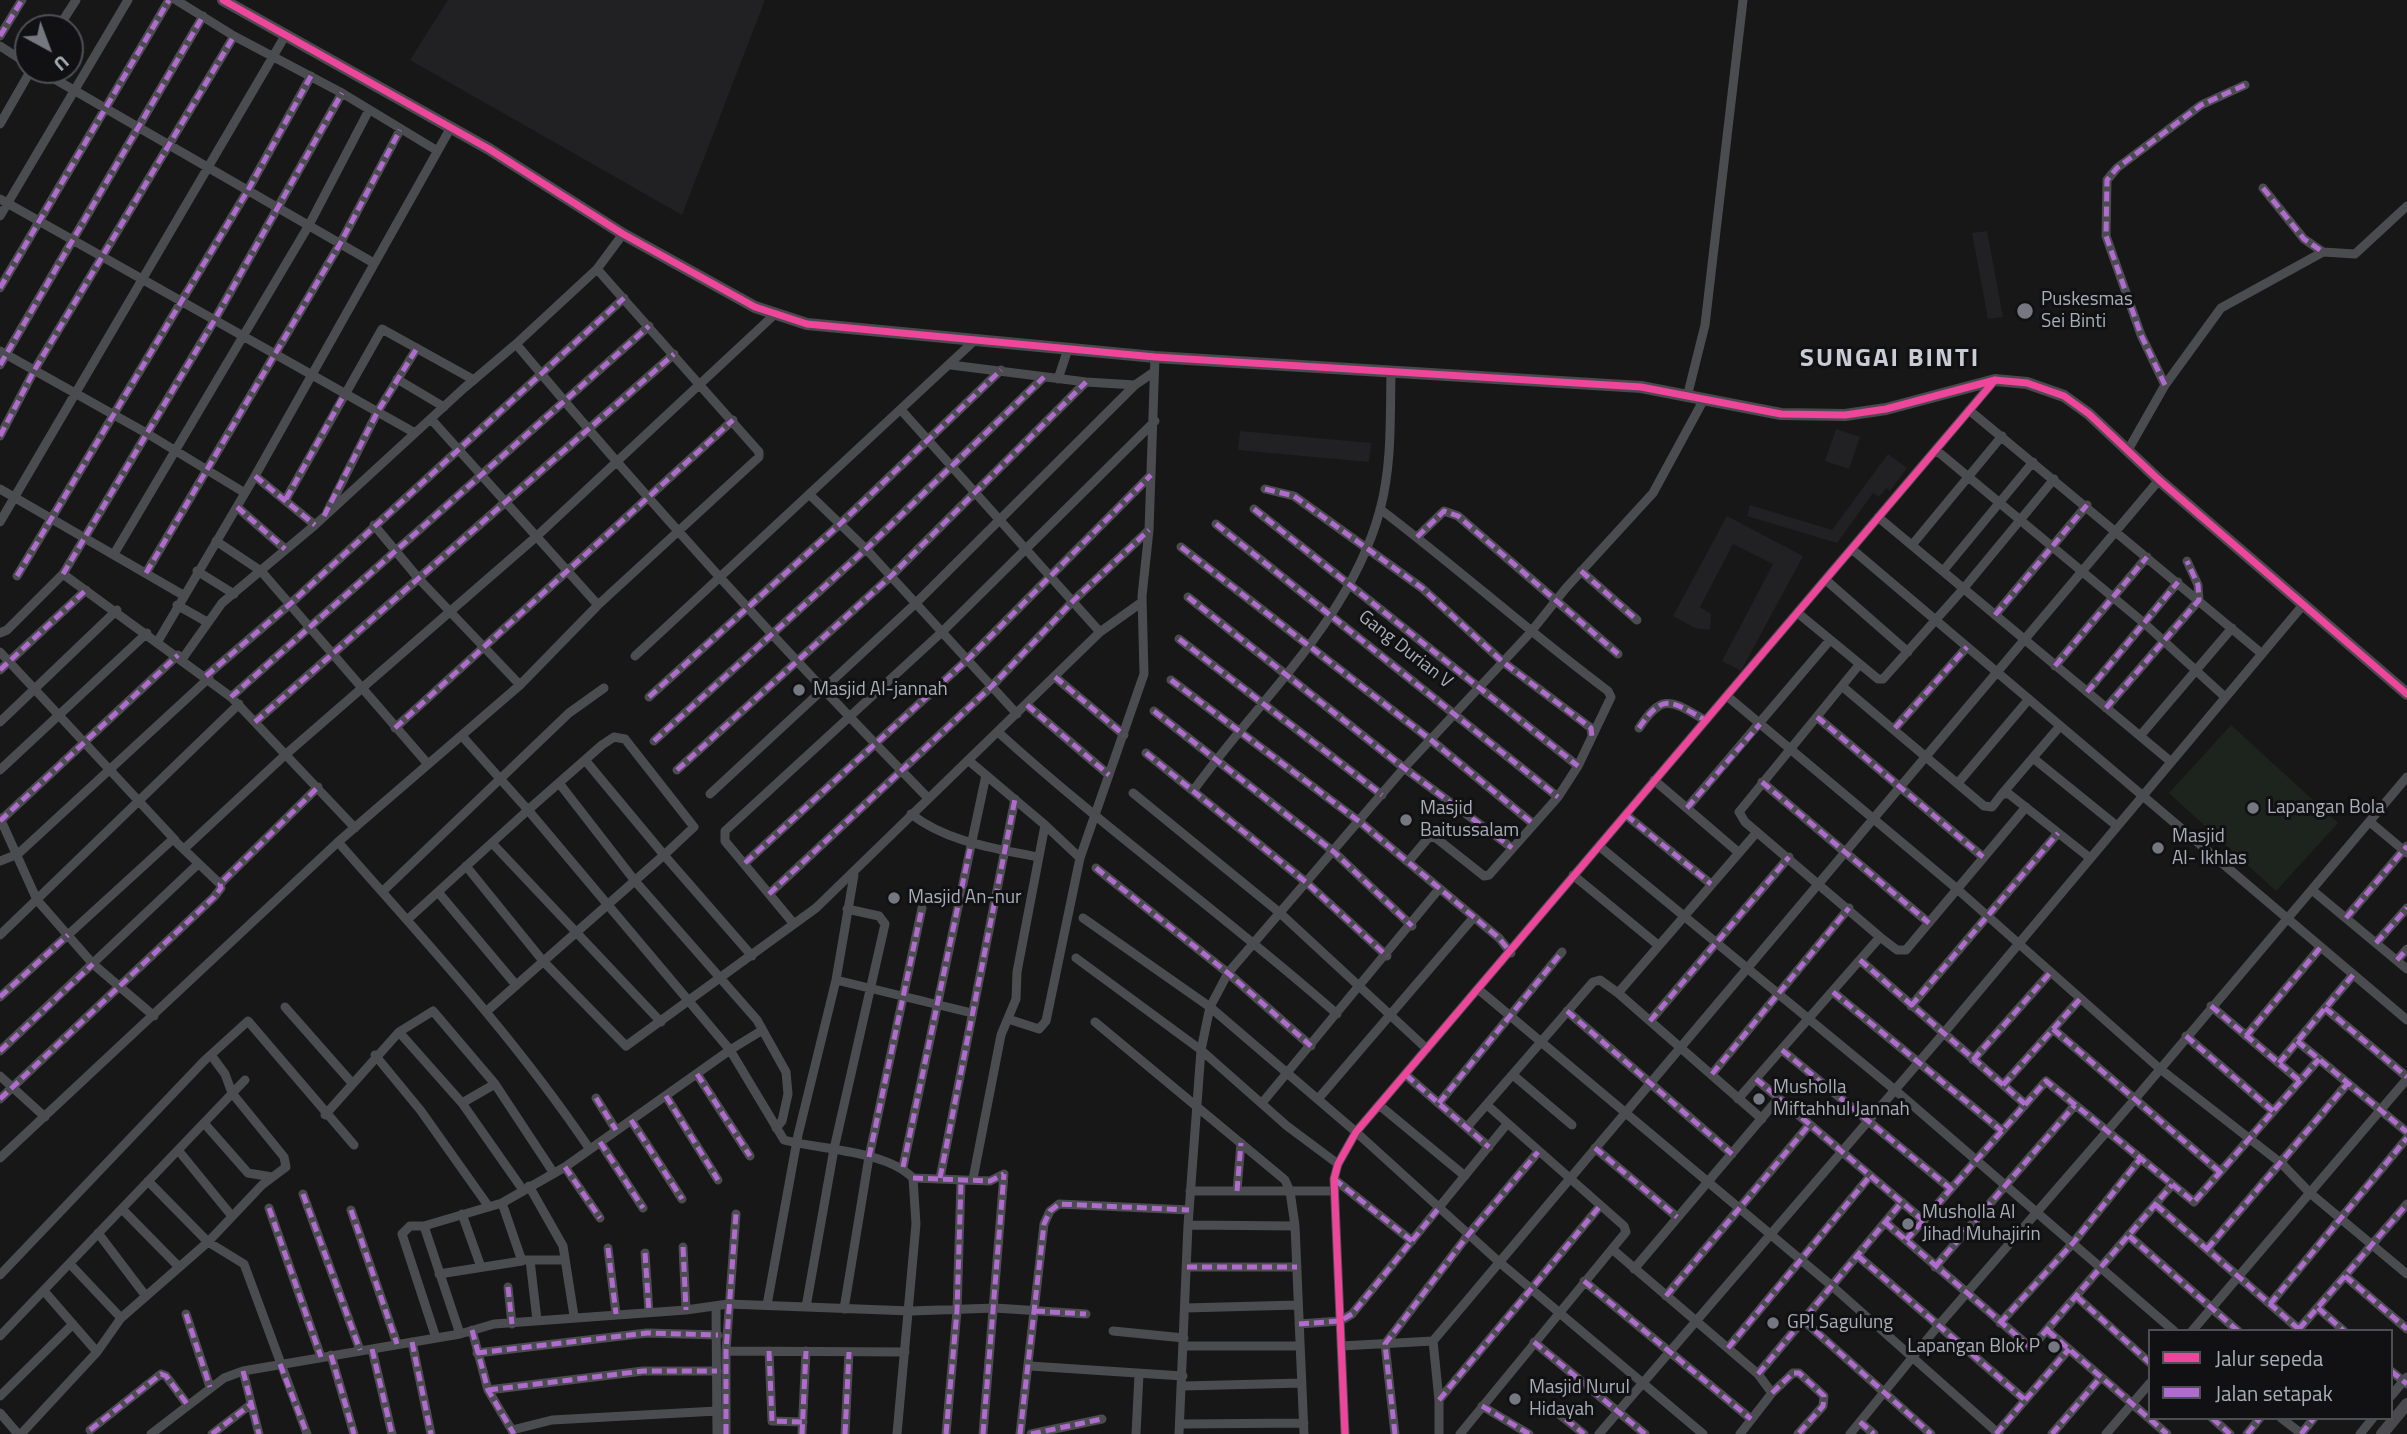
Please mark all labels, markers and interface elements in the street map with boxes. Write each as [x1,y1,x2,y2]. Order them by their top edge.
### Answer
north arrow [14,14,84,84]
text: U [48,49,76,79]
place label: Puskesmas Sei Binti [2041,289,2133,333]
marker: Puskesmas Sei Binti [2015,301,2035,321]
district label: SUNGAI BINTI [1801,344,1979,376]
street label: Gang Durian V [1353,606,1457,694]
place label: Masjid Al-jannah [813,679,948,701]
marker: Masjid Al-jannah [791,682,807,698]
place label: Lapangan Bola [2267,797,2385,819]
place label: Masjid Baitussalam [1420,798,1519,842]
marker: Lapangan Bola [2245,800,2261,816]
marker: Masjid Baitussalam [1398,812,1414,828]
place label: Masjid Al- Ikhlas [2172,826,2247,870]
marker: Masjid Al- Ikhlas [2150,840,2166,856]
place label: Masjid An-nur [908,887,1022,909]
marker: Masjid An-nur [886,890,902,906]
place label: Musholla Miftahhul Jannah [1773,1077,1910,1121]
marker: Musholla Miftahhul Jannah [1751,1091,1767,1107]
place label: Musholla Al Jihad Muhajirin [1922,1202,2041,1246]
marker: Musholla Al Jihad Muhajirin [1900,1216,1916,1232]
place label: GPI Sagulung [1787,1312,1893,1334]
marker: GPI Sagulung [1765,1315,1781,1331]
legend [2148,1329,2393,1420]
place label: Lapangan Blok P [1907,1336,2040,1358]
marker: Lapangan Blok P [2046,1339,2062,1355]
text: Jalur sepeda [2215,1342,2323,1374]
place label: Masjid Nurul Hidayah [1529,1377,1630,1421]
text: Jalan setapak [2215,1377,2333,1409]
marker: Masjid Nurul Hidayah [1507,1391,1523,1407]

